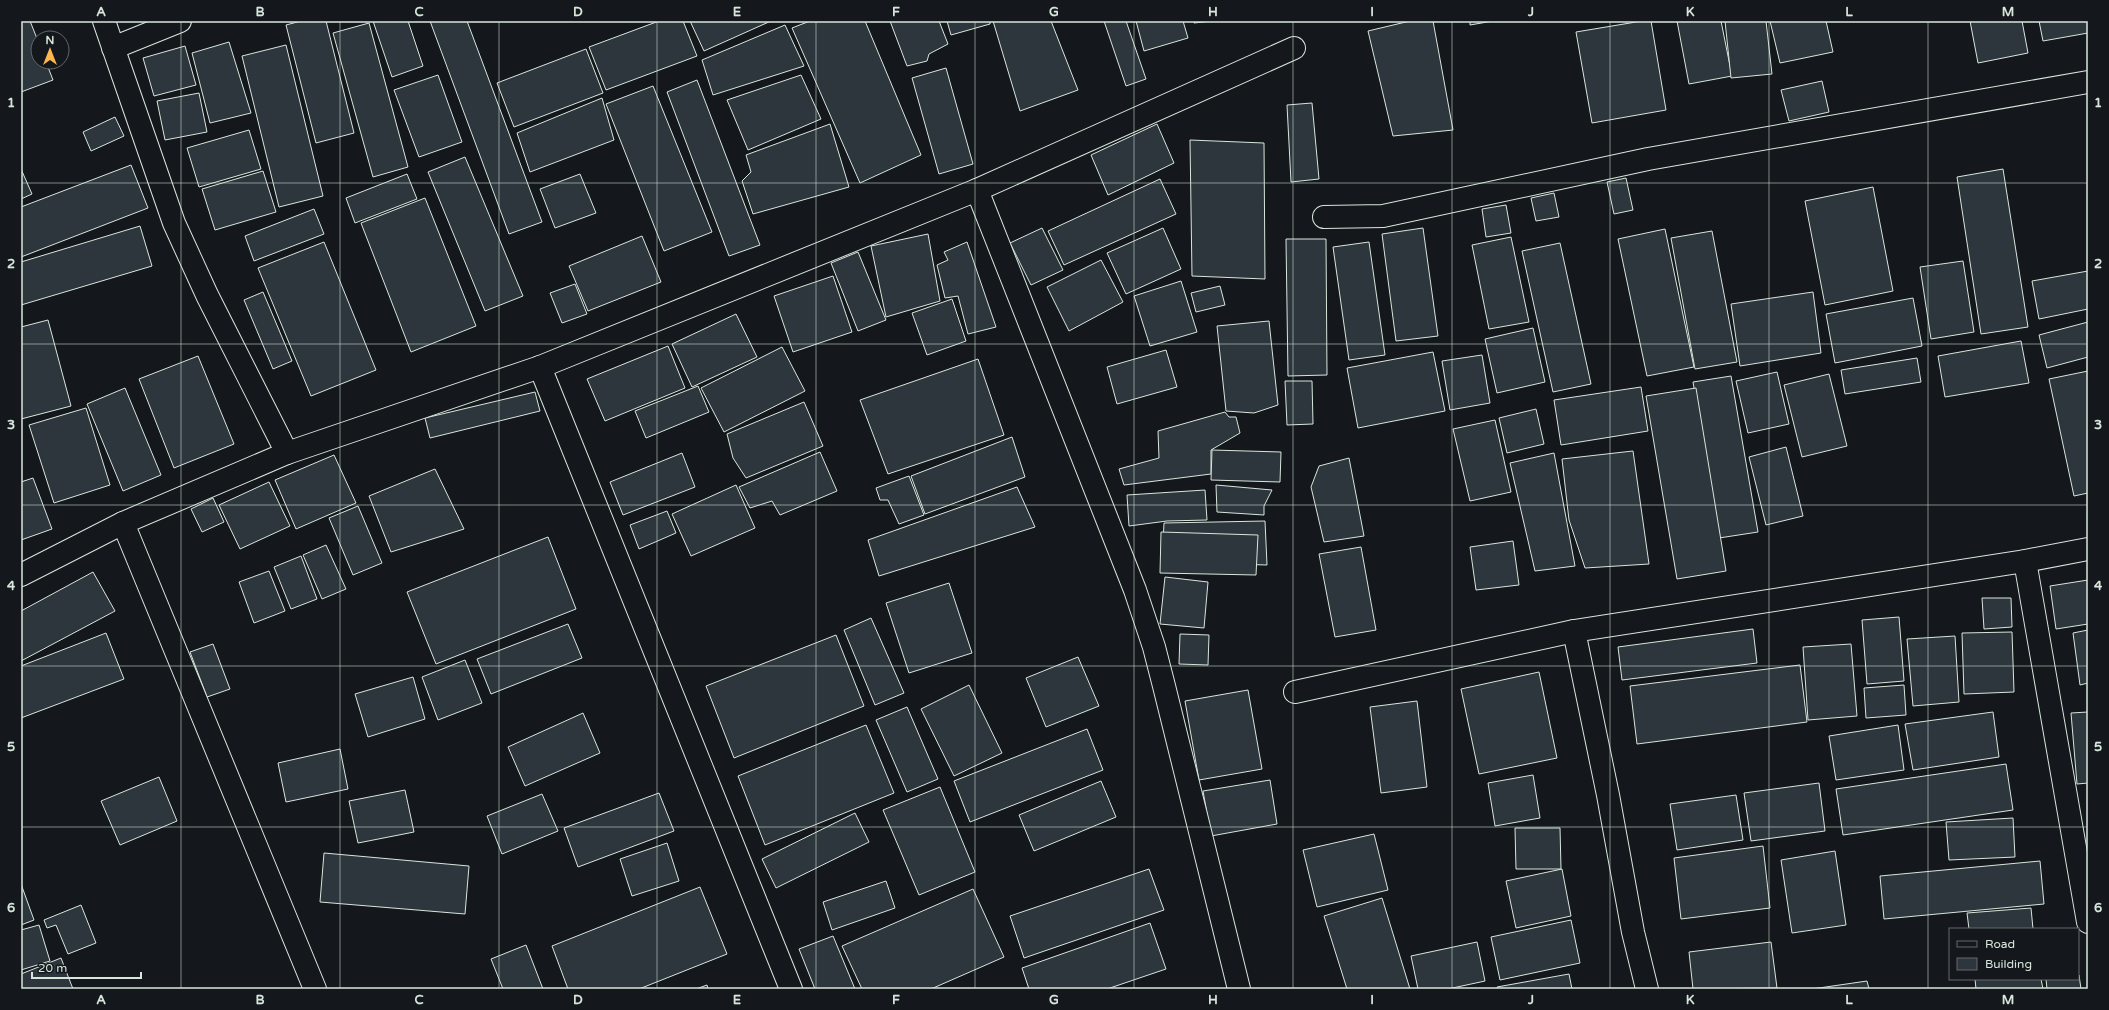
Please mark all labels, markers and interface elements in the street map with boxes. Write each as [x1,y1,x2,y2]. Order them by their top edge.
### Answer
text: A [96,4,106,20]
text: B [255,4,265,20]
text: C [414,4,424,20]
text: D [573,4,583,20]
text: E [733,4,741,20]
text: F [892,4,900,20]
text: G [1049,4,1059,20]
text: H [1208,4,1218,20]
text: I [1370,4,1374,20]
text: J [1527,4,1534,20]
text: K [1686,4,1695,20]
text: L [1845,4,1853,20]
text: M [2002,4,2014,20]
north arrow [30,30,70,70]
text: N [46,34,54,47]
text: 1 [7,95,15,111]
text: 1 [2094,95,2102,111]
text: 2 [7,256,15,272]
text: 2 [2094,256,2102,272]
text: 3 [7,417,15,433]
text: 3 [2094,417,2102,433]
text: 4 [7,578,16,594]
text: 4 [2094,578,2103,594]
text: 5 [7,739,15,755]
text: 5 [2094,739,2102,755]
text: 6 [7,900,15,916]
text: 6 [2094,900,2102,916]
legend [1949,928,2079,980]
text: Road [1985,937,2015,951]
scale bar [32,954,141,980]
text: Building [1985,957,2032,971]
text: 20 m [38,961,67,975]
text: A [96,992,106,1008]
text: B [255,992,265,1008]
text: C [414,992,424,1008]
text: D [573,992,583,1008]
text: E [733,992,741,1008]
text: F [892,992,900,1008]
text: G [1049,992,1059,1008]
text: H [1208,992,1218,1008]
text: I [1370,992,1374,1008]
text: J [1527,992,1534,1008]
text: K [1686,992,1695,1008]
text: L [1845,992,1853,1008]
text: M [2002,992,2014,1008]

